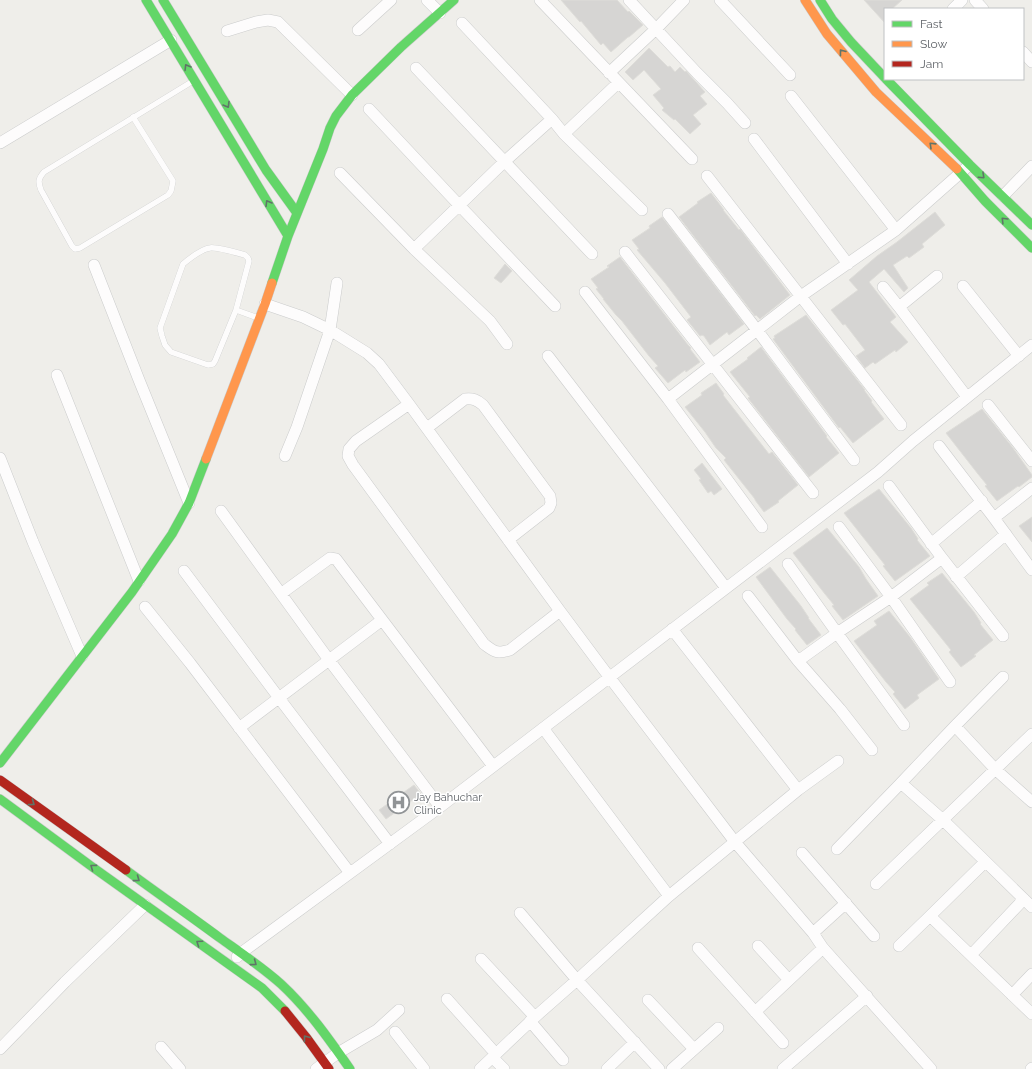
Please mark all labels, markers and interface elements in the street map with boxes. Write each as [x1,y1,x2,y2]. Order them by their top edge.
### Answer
legend [884,8,1024,80]
text: Fast [920,17,943,31]
text: Slow [920,37,947,51]
one-way arrow [839,50,846,57]
text: Jam [920,57,943,71]
one-way arrow [184,64,191,71]
one-way arrow [222,101,229,108]
one-way arrow [929,142,937,150]
one-way arrow [977,171,985,179]
one-way arrow [266,200,273,207]
one-way arrow [1001,217,1009,225]
hospital icon: Jay Bahuchar Clinic [385,790,411,816]
place label: Jay Bahuchar Clinic [414,791,482,817]
one-way arrow [27,798,34,805]
one-way arrow [91,865,98,872]
one-way arrow [133,874,140,881]
one-way arrow [197,941,204,948]
one-way arrow [250,958,257,965]
one-way arrow [304,1035,311,1042]

